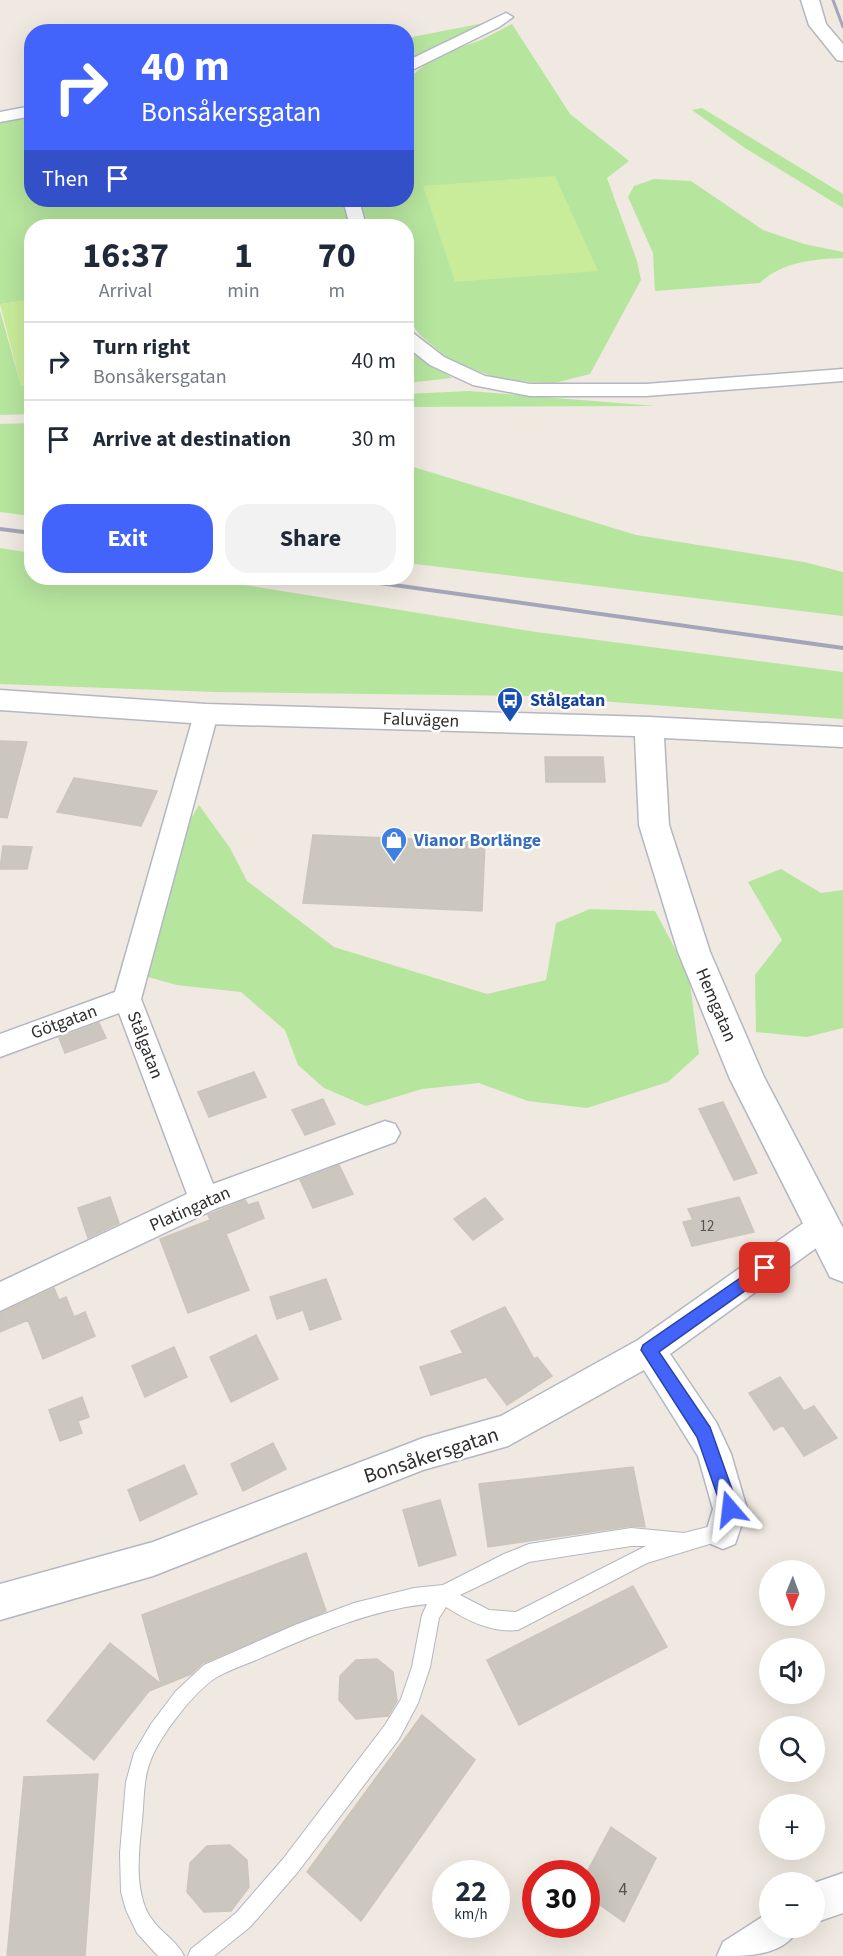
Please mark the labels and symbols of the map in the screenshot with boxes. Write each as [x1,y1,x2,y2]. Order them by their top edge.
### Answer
bus stop icon: Stålgatan [495,685,525,723]
place label: Stålgatan [530,688,605,713]
street label: Faluvägen [382,706,460,734]
shop icon: Vianor Borlänge [379,825,409,863]
place label: Vianor Borlänge [413,828,541,853]
street label: Hemgatan [689,964,743,1046]
street label: Götgatan [27,999,101,1045]
street label: Stålgatan [121,1007,169,1083]
street label: Platingatan [146,1180,234,1238]
house number: 12 [700,1216,714,1237]
pin [739,1242,790,1293]
street label: Bonsåkersgatan [360,1419,502,1491]
position arrow [698,1477,762,1541]
north arrow [759,1560,825,1626]
speed limit sign: 30 [522,1860,600,1938]
house number: 4 [619,1877,628,1902]

